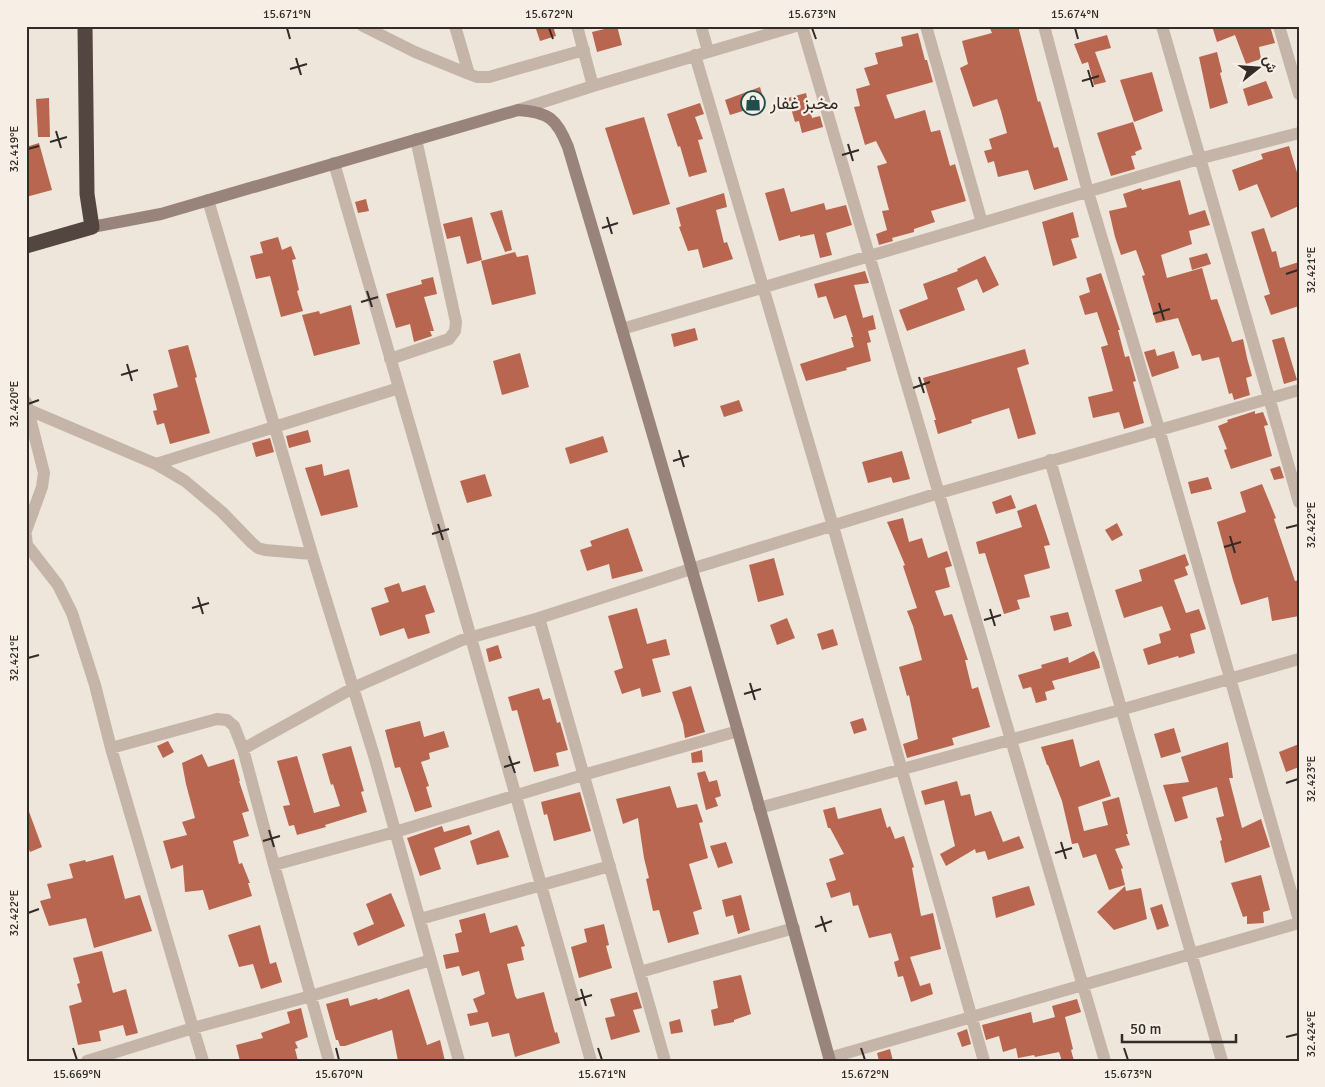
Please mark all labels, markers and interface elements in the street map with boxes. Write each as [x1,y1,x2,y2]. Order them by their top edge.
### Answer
text: 15.671°N [263,7,311,22]
text: 15.672°N [525,7,573,22]
text: 15.673°N [788,7,836,22]
text: 15.674°N [1051,7,1099,22]
north arrow [1232,42,1282,92]
text: ش [1259,54,1281,75]
shop icon: مخبز غفار [740,90,766,116]
place label: مخبز غفار [769,92,838,114]
text: 32.419°E [7,125,22,172]
text: 32.421°E [1304,246,1319,293]
text: 32.420°E [7,380,22,427]
text: 32.422°E [1304,501,1319,548]
text: 32.421°E [7,634,22,681]
text: 32.423°E [1304,755,1319,802]
text: 32.422°E [7,889,22,936]
text: 32.424°E [1304,1010,1319,1057]
scale bar [1122,1012,1236,1044]
text: 50 m [1130,1020,1161,1038]
text: 15.669°N [53,1067,101,1082]
text: 15.670°N [315,1067,363,1082]
text: 15.671°N [578,1067,626,1082]
text: 15.672°N [841,1067,889,1082]
text: 15.673°N [1104,1067,1152,1082]

